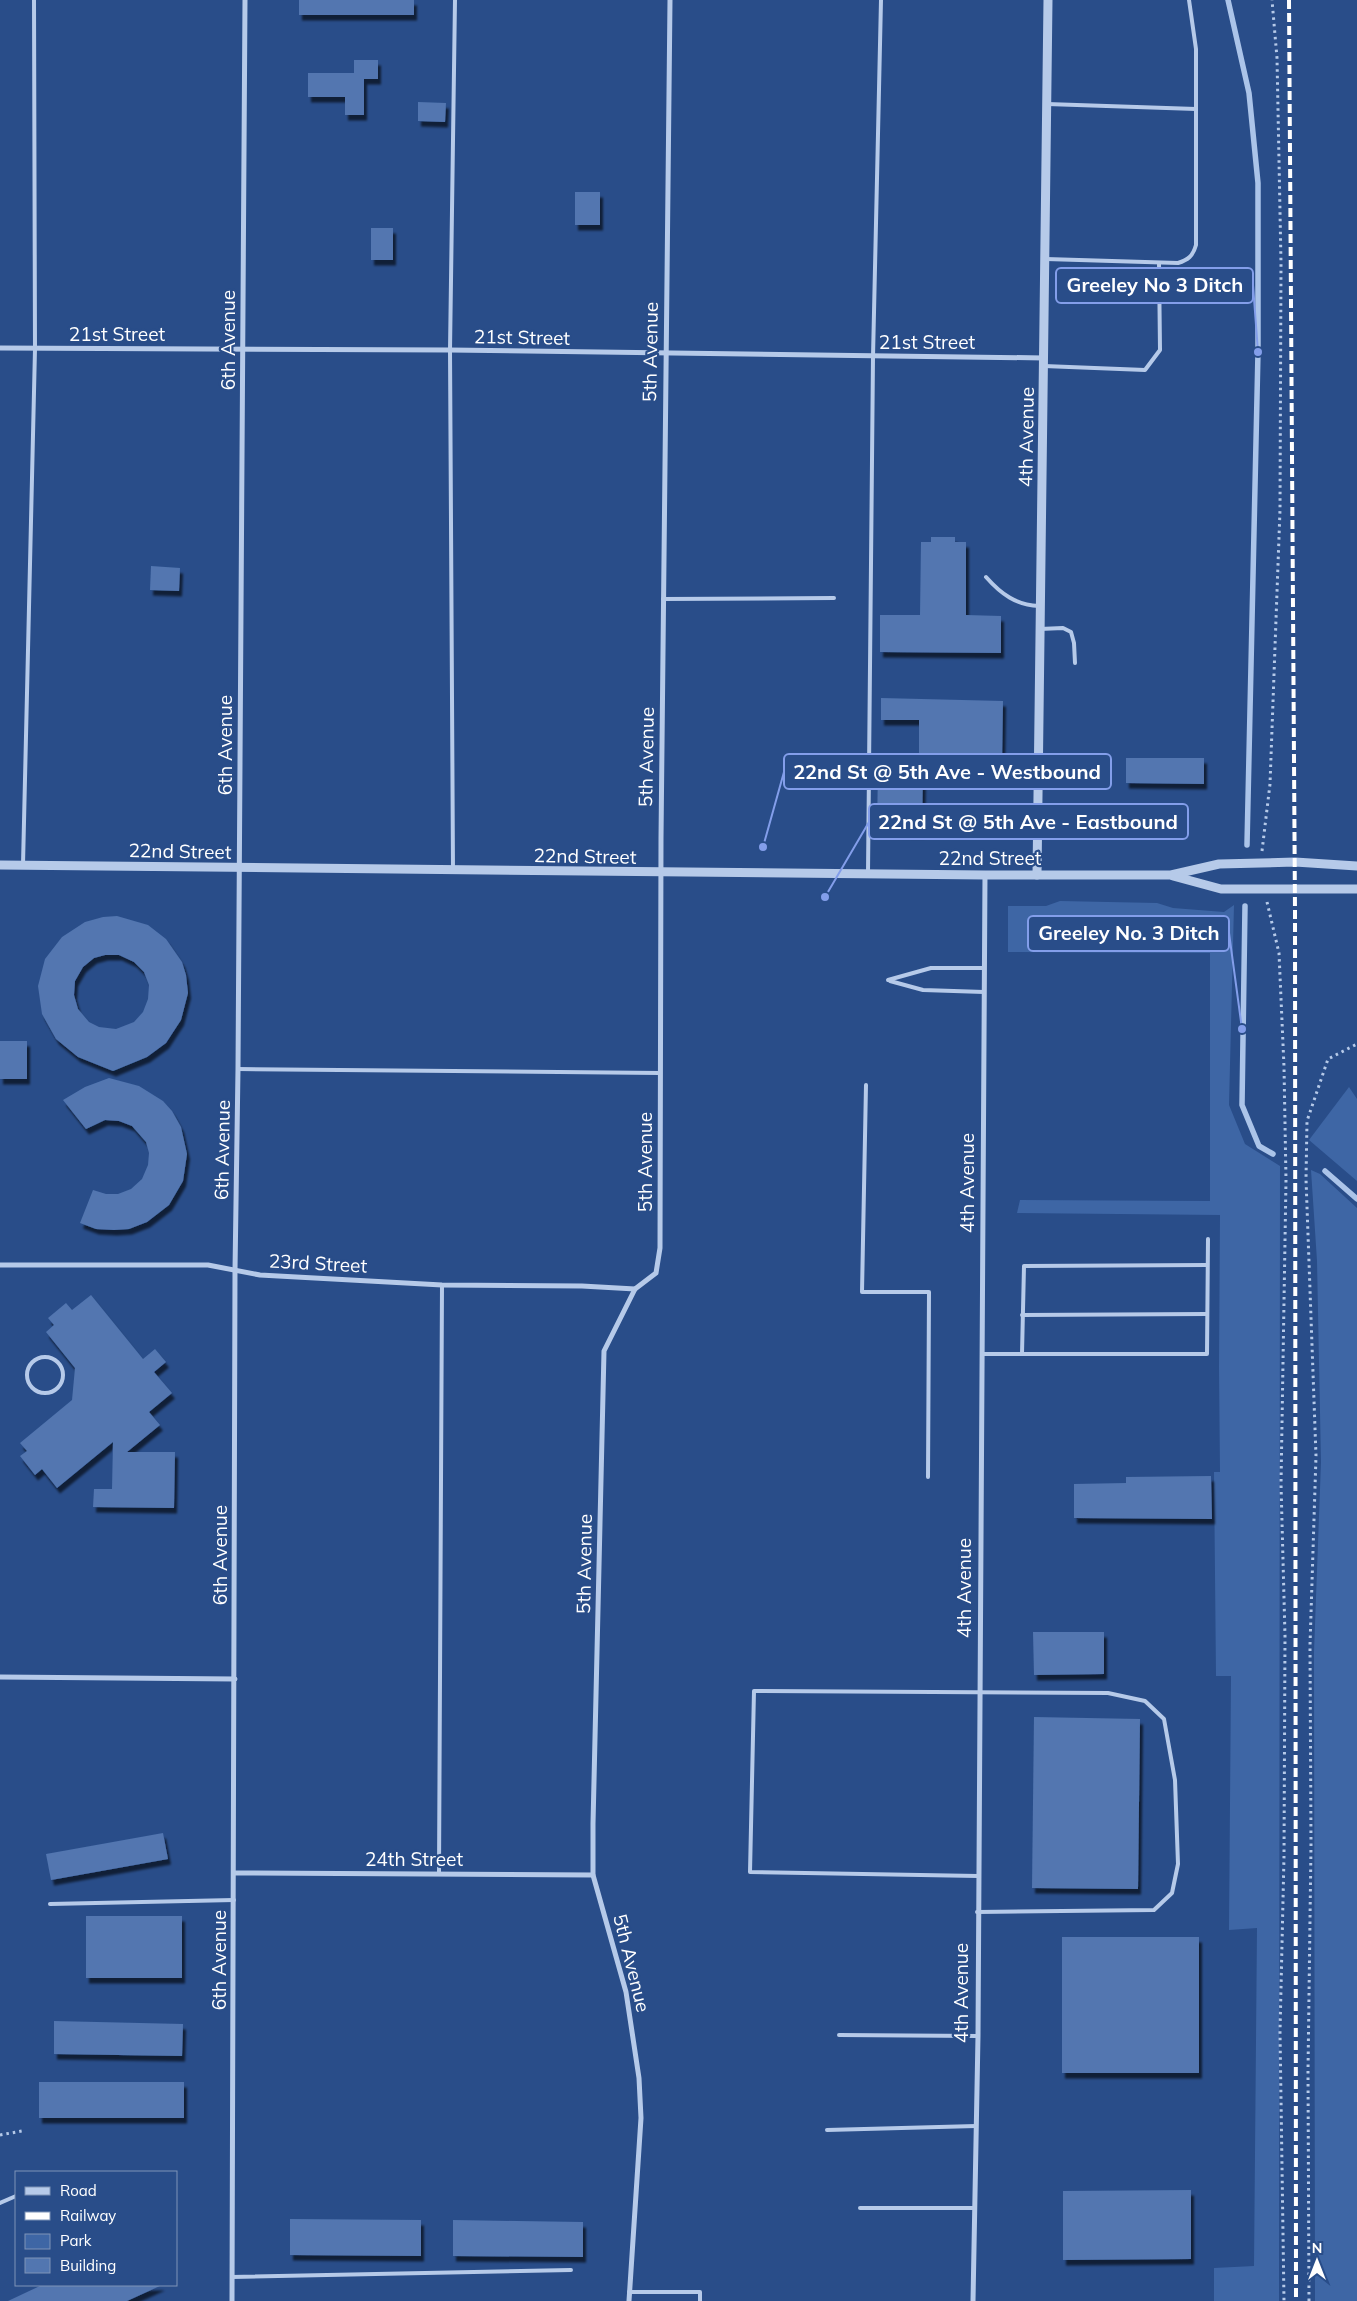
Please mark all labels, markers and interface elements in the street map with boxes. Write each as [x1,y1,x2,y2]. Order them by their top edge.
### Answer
callout: Greeley No 3 Ditch [1056,268,1253,303]
text: Greeley No 3 Ditch [1067,272,1243,297]
street label: 6th Avenue [216,290,240,390]
street label: 5th Avenue [637,302,663,402]
street label: 21st Street [69,322,165,346]
street label: 21st Street [474,324,571,350]
street label: 21st Street [879,330,975,354]
street label: 4th Avenue [1013,387,1039,487]
street label: 6th Avenue [213,695,237,795]
street label: 5th Avenue [633,707,659,807]
callout: 22nd St @ 5th Ave - Westbound [784,754,1111,789]
text: 22nd St @ 5th Ave - Westbound [793,759,1101,784]
callout: 22nd St @ 5th Ave - Eastbound [869,804,1188,839]
text: 22nd St @ 5th Ave - Eastbound [878,809,1178,834]
street label: 22nd Street [128,838,232,864]
street label: 22nd Street [533,843,637,869]
street label: 22nd Street [939,846,1042,870]
callout: Greeley No. 3 Ditch [1028,916,1229,951]
text: Greeley No. 3 Ditch [1038,920,1220,945]
street label: 6th Avenue [209,1100,235,1200]
street label: 5th Avenue [633,1112,657,1212]
street label: 4th Avenue [955,1133,979,1233]
street label: 23rd Street [268,1248,368,1278]
street label: 6th Avenue [208,1505,232,1605]
street label: 5th Avenue [571,1514,597,1614]
street label: 4th Avenue [952,1538,976,1638]
street label: 24th Street [365,1847,463,1871]
street label: 6th Avenue [207,1910,231,2010]
street label: 5th Avenue [608,1911,656,2015]
street label: 4th Avenue [949,1943,973,2043]
legend [15,2171,178,2286]
text: Road [60,2181,97,2200]
text: Railway [60,2206,116,2225]
text: Park [60,2231,92,2250]
north arrow [1292,2236,1342,2286]
text: N [1312,2239,1322,2257]
text: Building [60,2256,116,2275]

